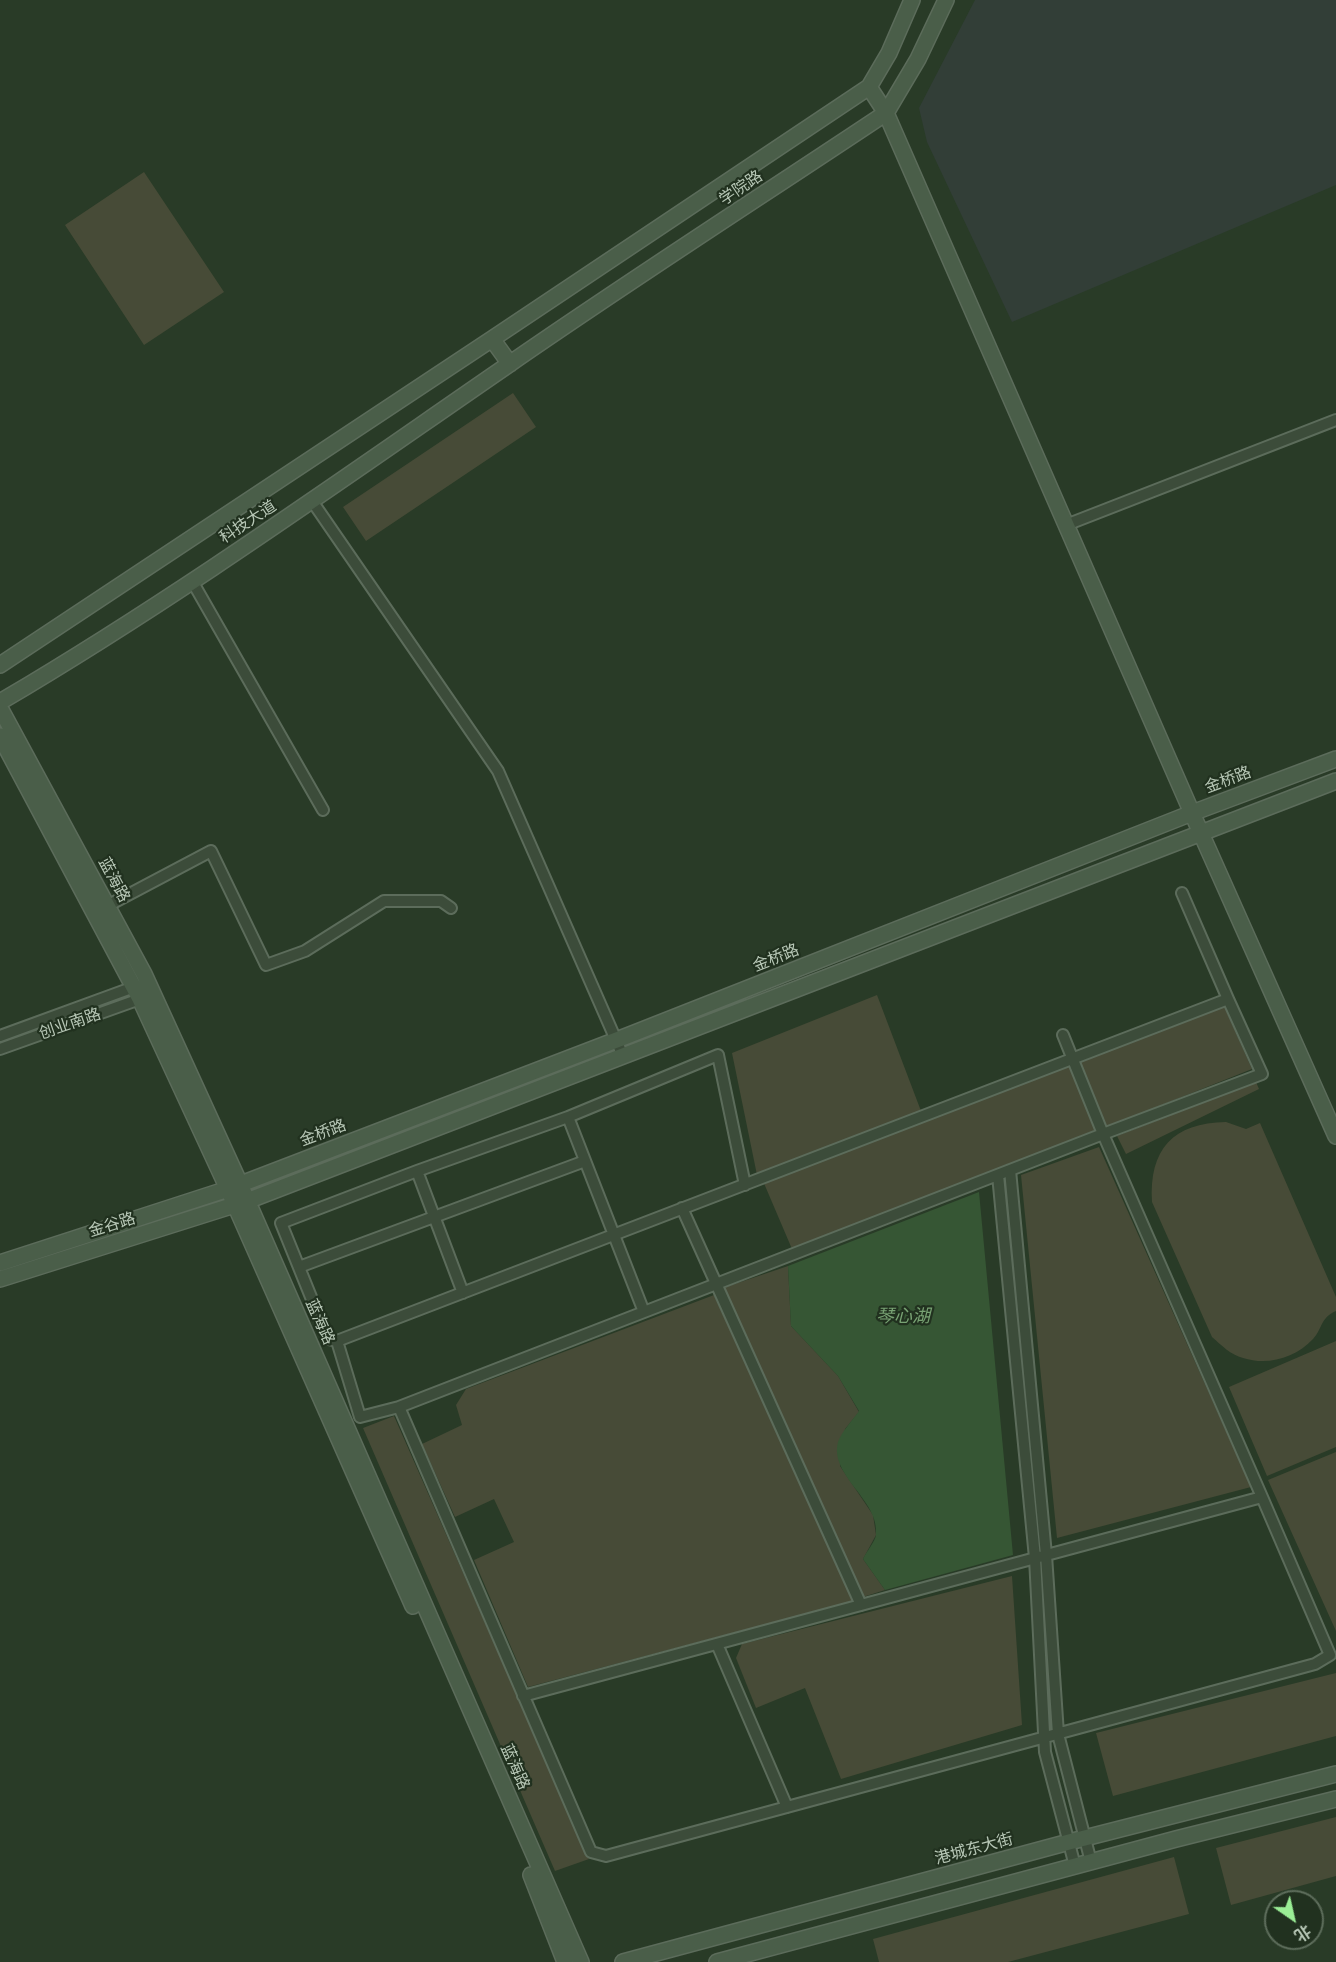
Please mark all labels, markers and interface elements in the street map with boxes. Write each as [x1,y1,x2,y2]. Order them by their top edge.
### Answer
street label: 学院路 [716,167,766,209]
street label: 科技大道 [216,497,280,547]
street label: 金桥路 [1202,762,1254,798]
street label: 蓝海路 [94,854,134,906]
street label: 金桥路 [750,940,802,976]
street label: 创业南路 [37,1005,103,1043]
street label: 金桥路 [297,1115,349,1151]
street label: 金谷路 [86,1209,138,1241]
street label: 蓝海路 [301,1296,339,1348]
water label: 琴心湖 [876,1306,930,1328]
street label: 蓝海路 [496,1741,534,1793]
street label: 港城东大街 [933,1829,1015,1869]
north arrow [1264,1890,1324,1950]
text: 北 [1291,1920,1315,1946]

